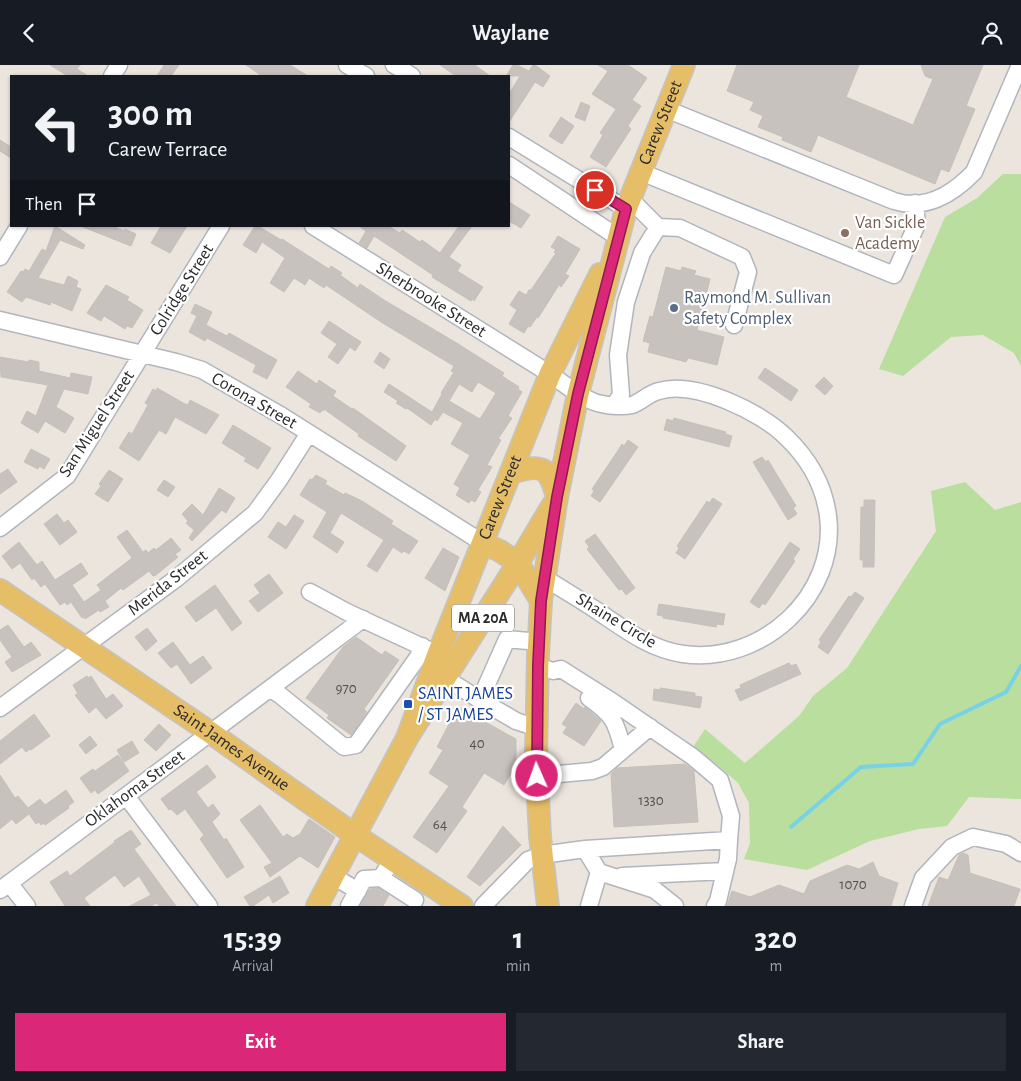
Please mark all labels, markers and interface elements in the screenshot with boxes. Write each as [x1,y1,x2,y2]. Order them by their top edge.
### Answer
icon: back [15,19,43,47]
icon: person [978,19,1006,47]
text: Waylane [472,22,549,44]
street label: Carew Street [636,78,686,168]
icon: left [25,95,90,160]
text: 300 m [108,97,193,132]
text: Carew Terrace [108,138,227,160]
pin [574,169,616,211]
icon: arrive [581,176,609,204]
icon: arrive [73,190,101,218]
text: Then [25,195,63,214]
place label: Van Sickle Academy [855,214,925,253]
marker: Van Sickle Academy [839,227,851,239]
street label: Colridge Street [147,241,217,339]
street label: Sherbrooke Street [373,259,489,341]
place label: Raymond M. Sullivan Safety Complex [684,289,831,328]
marker: Raymond M. Sullivan Safety Complex [668,302,680,314]
street label: San Miguel Street [56,367,138,481]
street label: Corona Street [208,369,300,433]
street label: Carew Street [476,453,526,542]
street label: Merida Street [125,546,211,619]
street label: Shaine Circle [573,590,659,652]
road number: MA 20A [452,605,514,631]
house number: 970 [335,681,357,696]
place label: SAINT JAMES / ST JAMES [418,685,513,724]
marker: SAINT JAMES / ST JAMES [402,698,414,710]
street label: Saint James Avenue [170,701,293,794]
house number: 40 [469,736,485,751]
street label: Oklahoma Street [82,747,188,831]
position arrow [510,749,562,801]
house number: 1330 [638,793,664,808]
house number: 64 [433,817,447,832]
house number: 1070 [839,877,867,892]
text: 15:39 [224,924,282,954]
text: 1 [513,924,524,954]
text: 320 [754,924,797,954]
text: Arrival [232,958,273,974]
text: min [506,958,531,974]
text: m [769,958,782,974]
button: Exit [15,1013,506,1071]
button: Share [516,1013,1006,1071]

